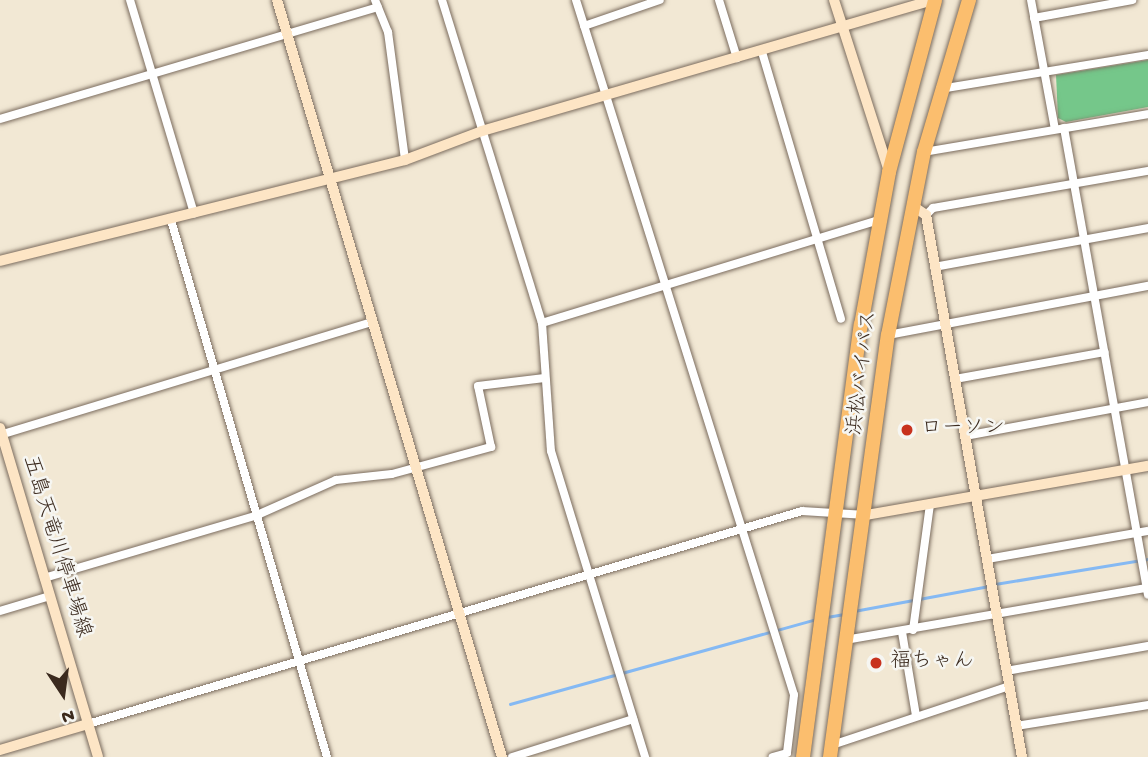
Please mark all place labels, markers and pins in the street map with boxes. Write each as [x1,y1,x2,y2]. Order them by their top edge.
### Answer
place label: ローソン [921,417,1005,443]
marker: ローソン [899,422,915,438]
place label: 福ちゃん [890,650,974,676]
marker: 福ちゃん [868,655,884,671]

